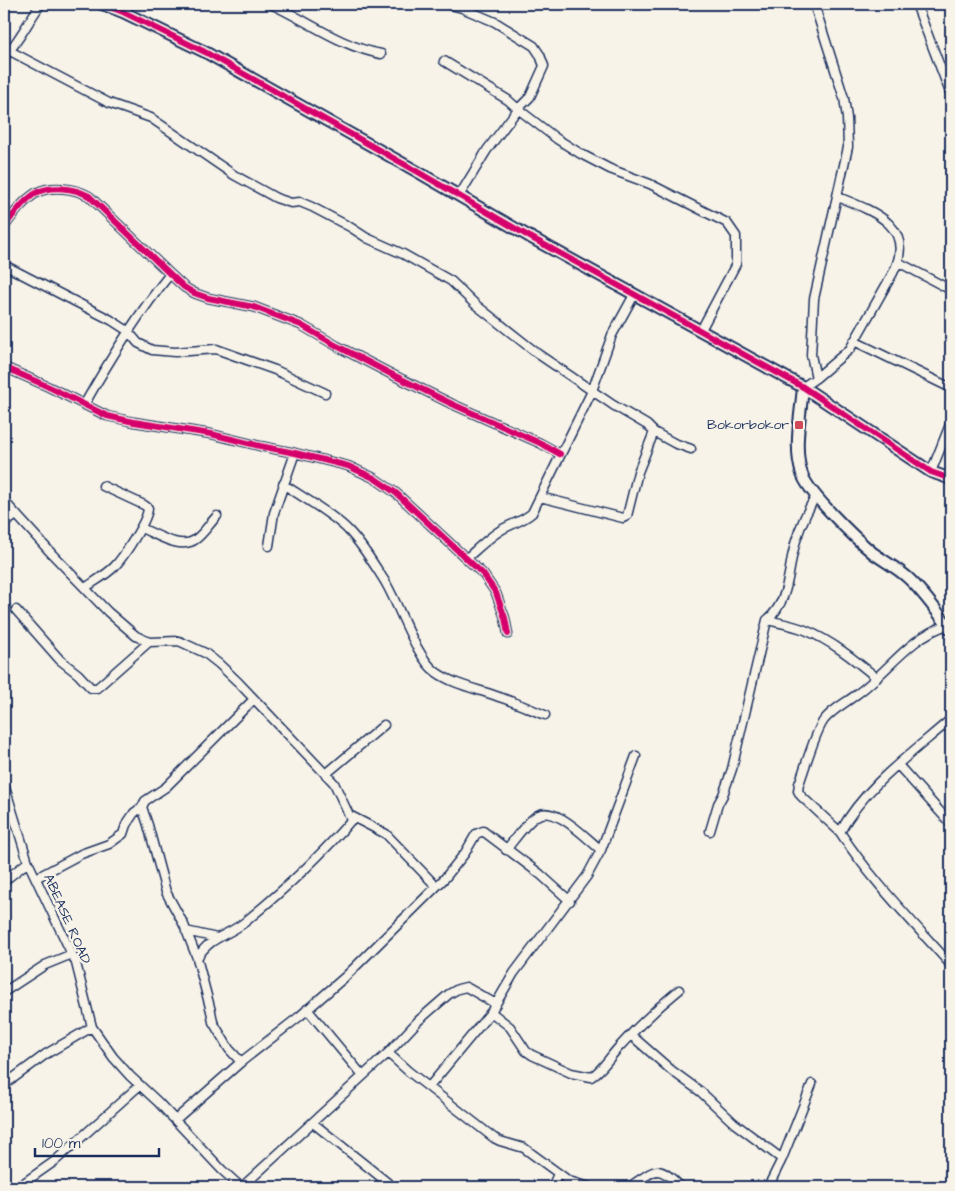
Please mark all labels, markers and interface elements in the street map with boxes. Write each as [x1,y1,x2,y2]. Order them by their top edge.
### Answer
place label: Bokorbokor [707,415,789,435]
marker: Bokorbokor [793,419,805,431]
street label: ABEASE ROAD [38,871,96,967]
scale bar [35,1126,159,1158]
text: 100 m [42,1133,81,1154]

